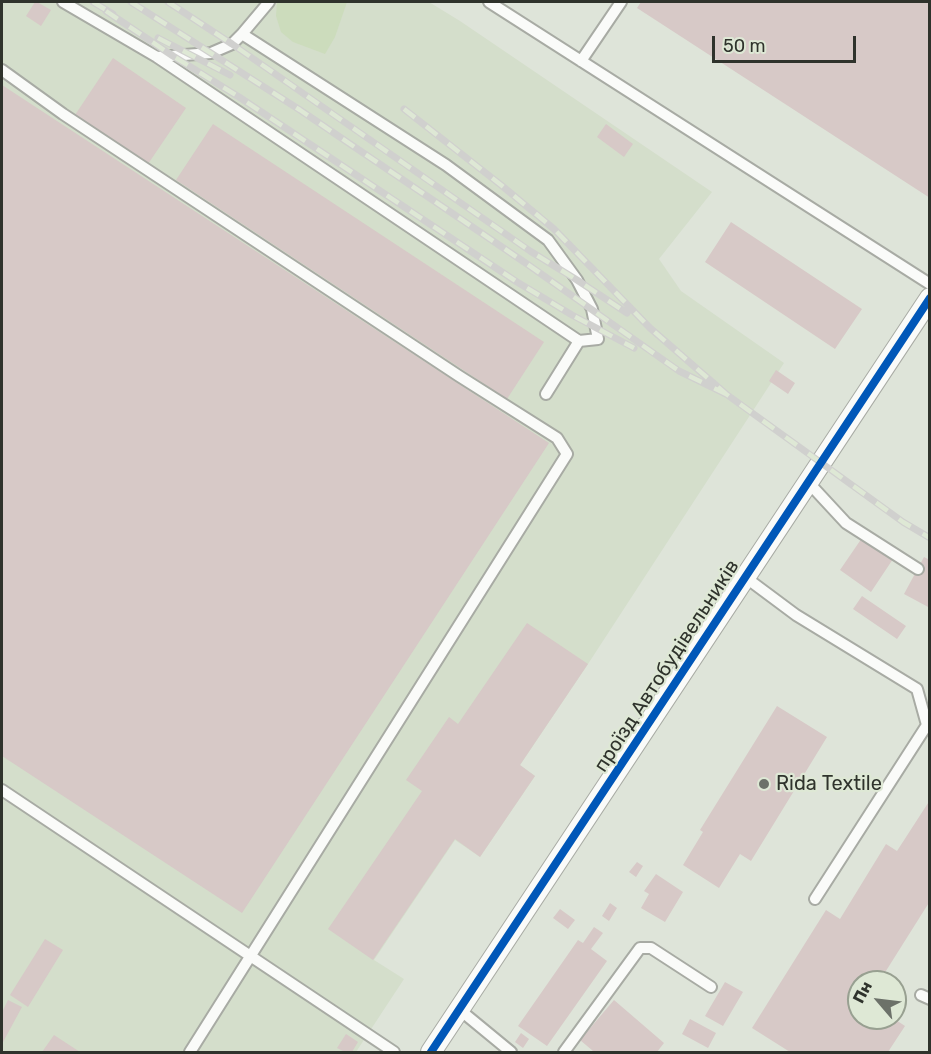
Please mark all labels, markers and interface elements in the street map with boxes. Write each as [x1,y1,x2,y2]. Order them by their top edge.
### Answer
scale bar [715,24,859,62]
text: 50 m [723,35,766,57]
street label: проїзд Автобудівельників [589,555,745,777]
place label: Rida Textile [776,772,882,796]
marker: Rida Textile [757,777,771,791]
north arrow [847,970,907,1030]
text: Пн [849,978,876,1006]

